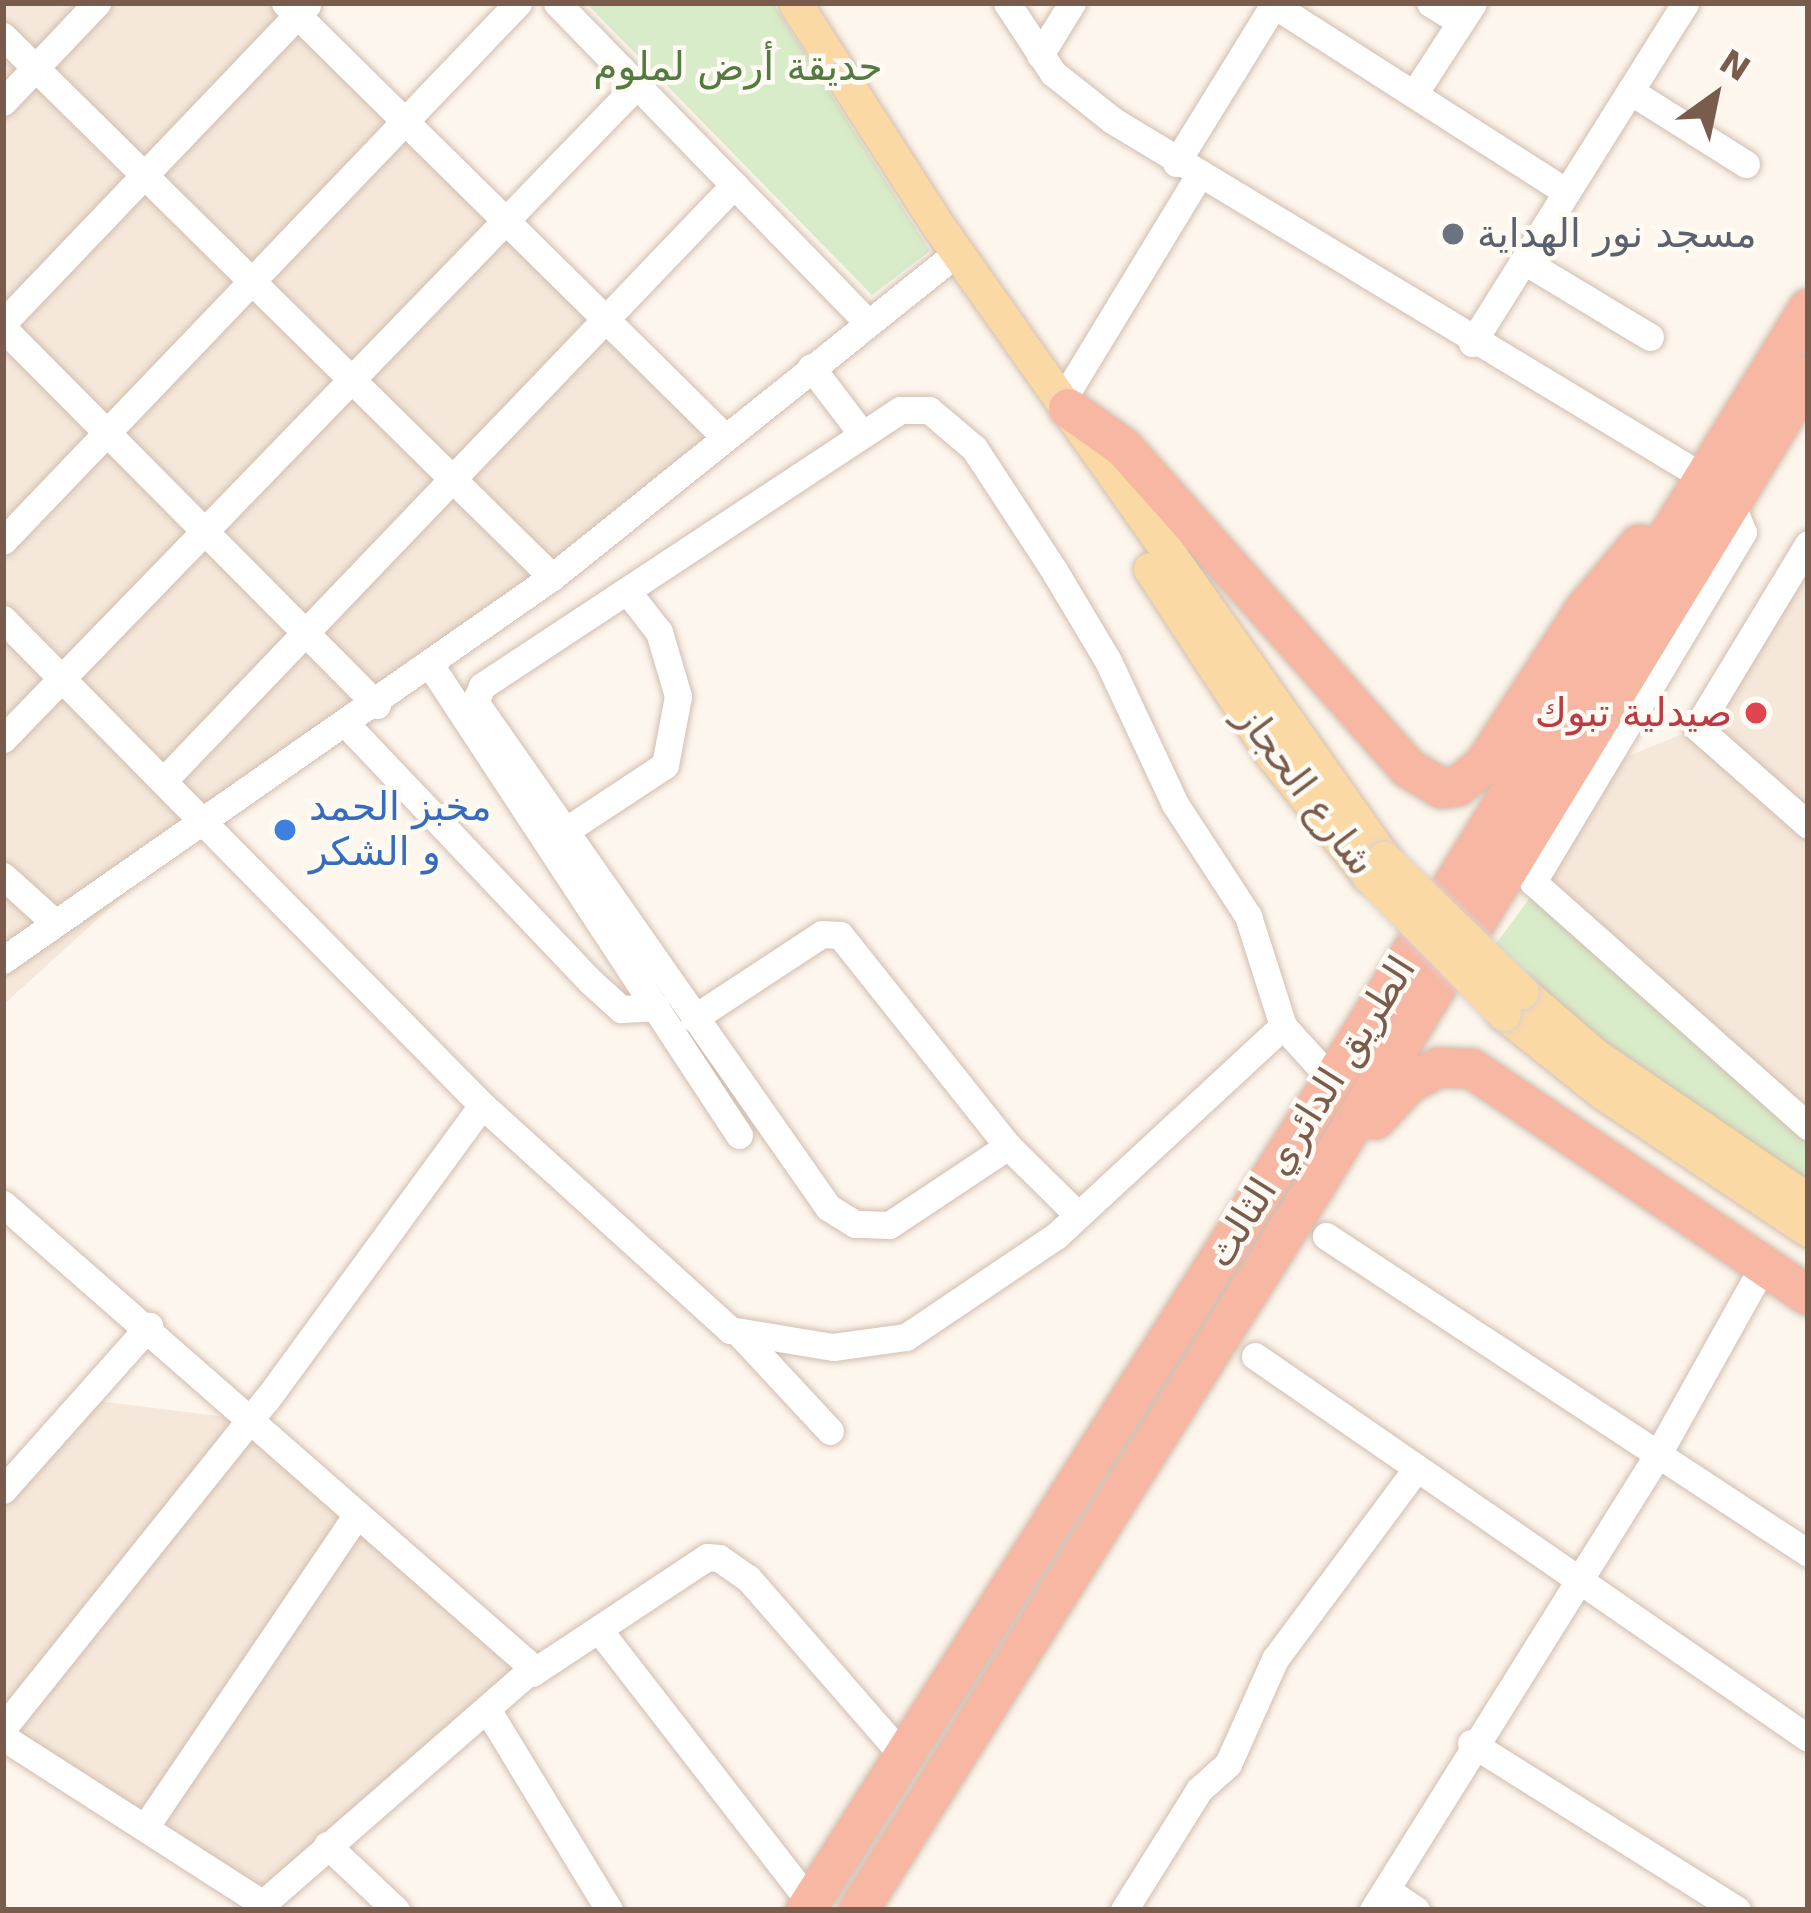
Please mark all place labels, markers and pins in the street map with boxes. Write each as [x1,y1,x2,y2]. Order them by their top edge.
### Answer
place label: مسجد نور الهداية [1477,211,1757,257]
marker: مسجد نور الهداية [1440,221,1466,247]
place label: صيدلية تبوك [1535,690,1732,736]
marker: صيدلية تبوك [1743,700,1769,726]
place label: مخبز الحمد و الشكر [309,785,492,876]
marker: مخبز الحمد و الشكر [272,817,298,843]

